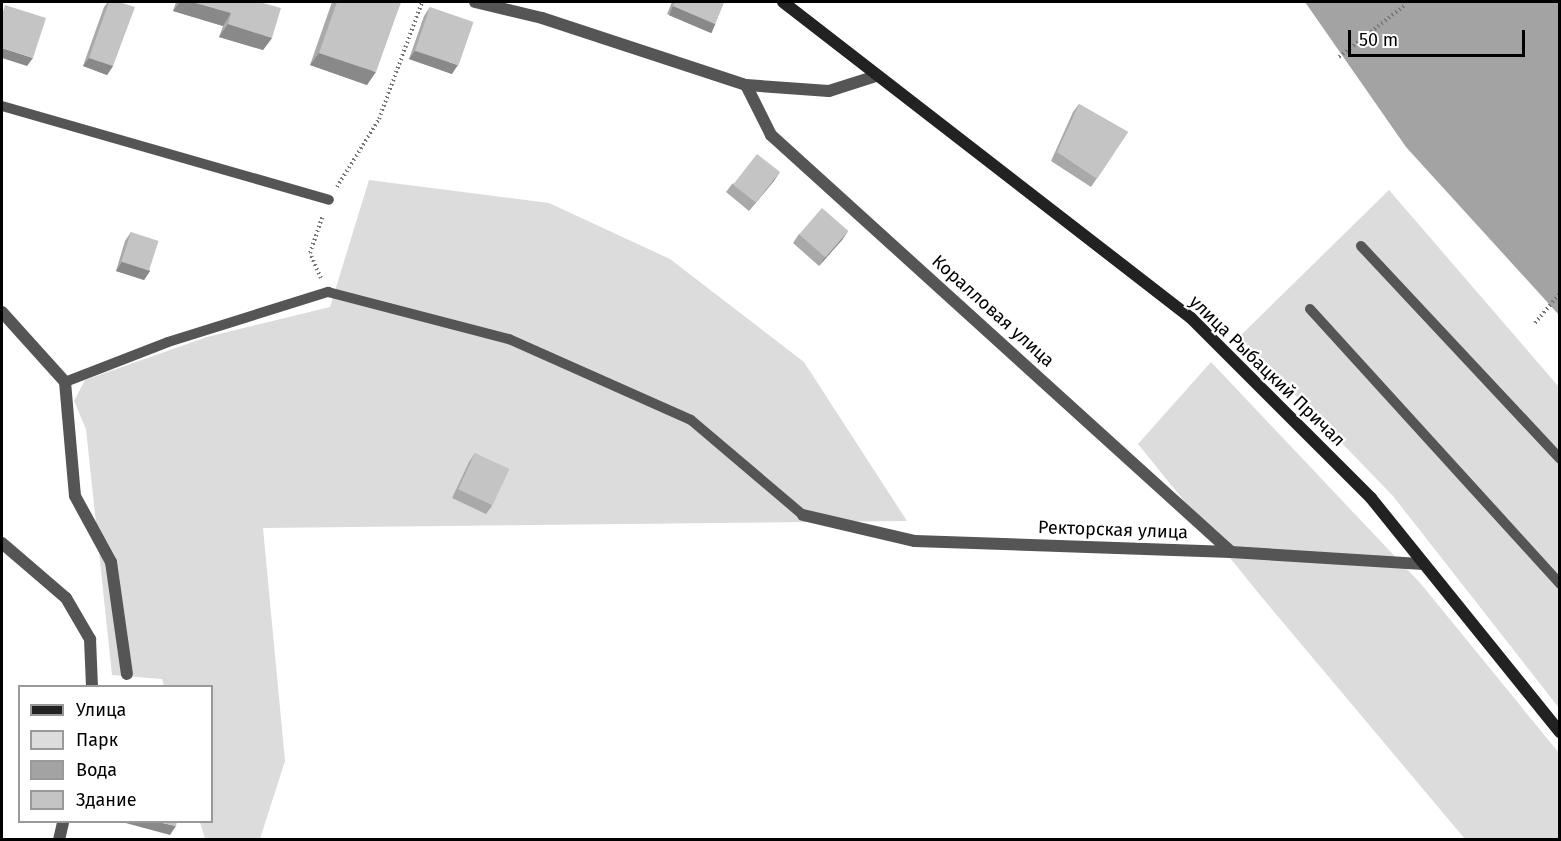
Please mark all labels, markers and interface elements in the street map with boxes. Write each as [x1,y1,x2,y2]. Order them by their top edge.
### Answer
scale bar [1351,18,1528,56]
text: 50 m [1359,29,1398,51]
street label: Коралловая улица [927,250,1059,372]
street label: улица Рыбацкий Причал [1185,291,1349,451]
street label: Ректорская улица [1038,517,1188,543]
legend [18,685,213,823]
text: Улица [76,699,126,721]
text: Парк [76,729,118,751]
text: Вода [76,759,117,781]
text: Здание [76,789,137,811]

